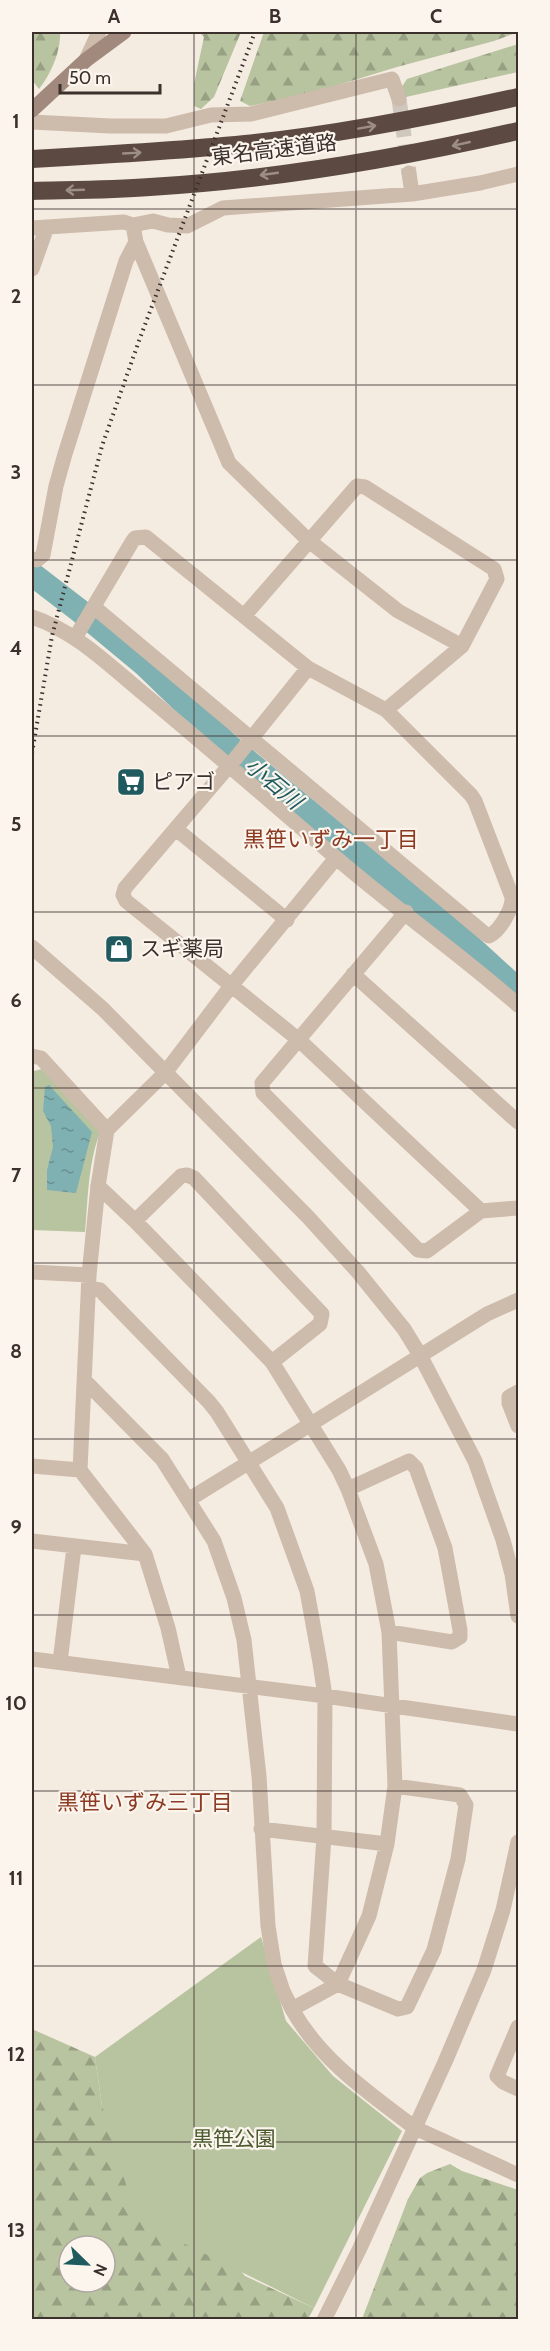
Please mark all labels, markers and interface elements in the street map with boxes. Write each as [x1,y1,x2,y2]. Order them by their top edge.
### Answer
text: A [108,4,121,28]
text: B [269,4,281,28]
text: C [430,4,442,28]
scale bar [60,57,160,95]
text: 50 m [69,67,111,89]
text: 1 [12,109,20,133]
one-way arrow [357,121,377,132]
street label: 東名高速道路 [210,129,338,170]
one-way arrow [452,138,471,150]
one-way arrow [121,148,141,159]
one-way arrow [260,169,279,180]
one-way arrow [65,184,85,195]
text: 2 [11,284,21,308]
text: 3 [11,460,21,484]
text: 4 [10,636,22,660]
water label: 小石川 [240,752,309,816]
supermarket icon: ピアゴ [115,766,147,798]
place label: ピアゴ [152,769,215,794]
text: 5 [11,812,21,836]
district label: 黒笹いずみ一丁目 [243,826,419,853]
shop icon: スギ薬局 [103,933,135,965]
place label: スギ薬局 [140,936,224,961]
text: 6 [10,988,22,1012]
text: 7 [11,1163,22,1187]
text: 8 [10,1339,22,1363]
text: 9 [10,1515,22,1539]
text: 10 [5,1691,27,1715]
district label: 黒笹いずみ三丁目 [57,1789,233,1816]
text: 11 [9,1866,23,1890]
text: 12 [7,2042,25,2066]
park label: 黒笹公園 [192,2126,276,2151]
text: 13 [7,2218,25,2242]
north arrow [57,2234,117,2294]
text: N [89,2261,111,2279]

